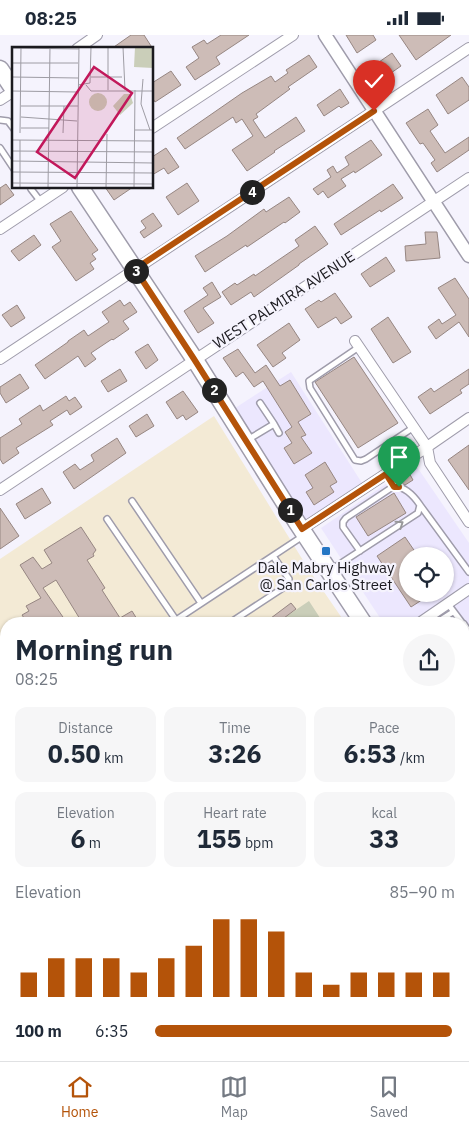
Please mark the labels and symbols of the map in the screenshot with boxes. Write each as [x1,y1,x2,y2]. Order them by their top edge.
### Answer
inset map [12,47,154,189]
pin [353,60,395,111]
pin: 4 [240,179,264,205]
street label: WEST PALMIRA AVENUE [209,247,358,353]
pin: 3 [124,259,148,283]
pin: 2 [202,377,226,403]
pin [378,436,420,487]
pin: 1 [278,497,302,523]
one-way arrow [395,521,404,531]
marker: Dale Mabry Highway @ San Carlos Street [320,545,332,557]
place label: Dale Mabry Highway @ San Carlos Street [257,558,395,594]

